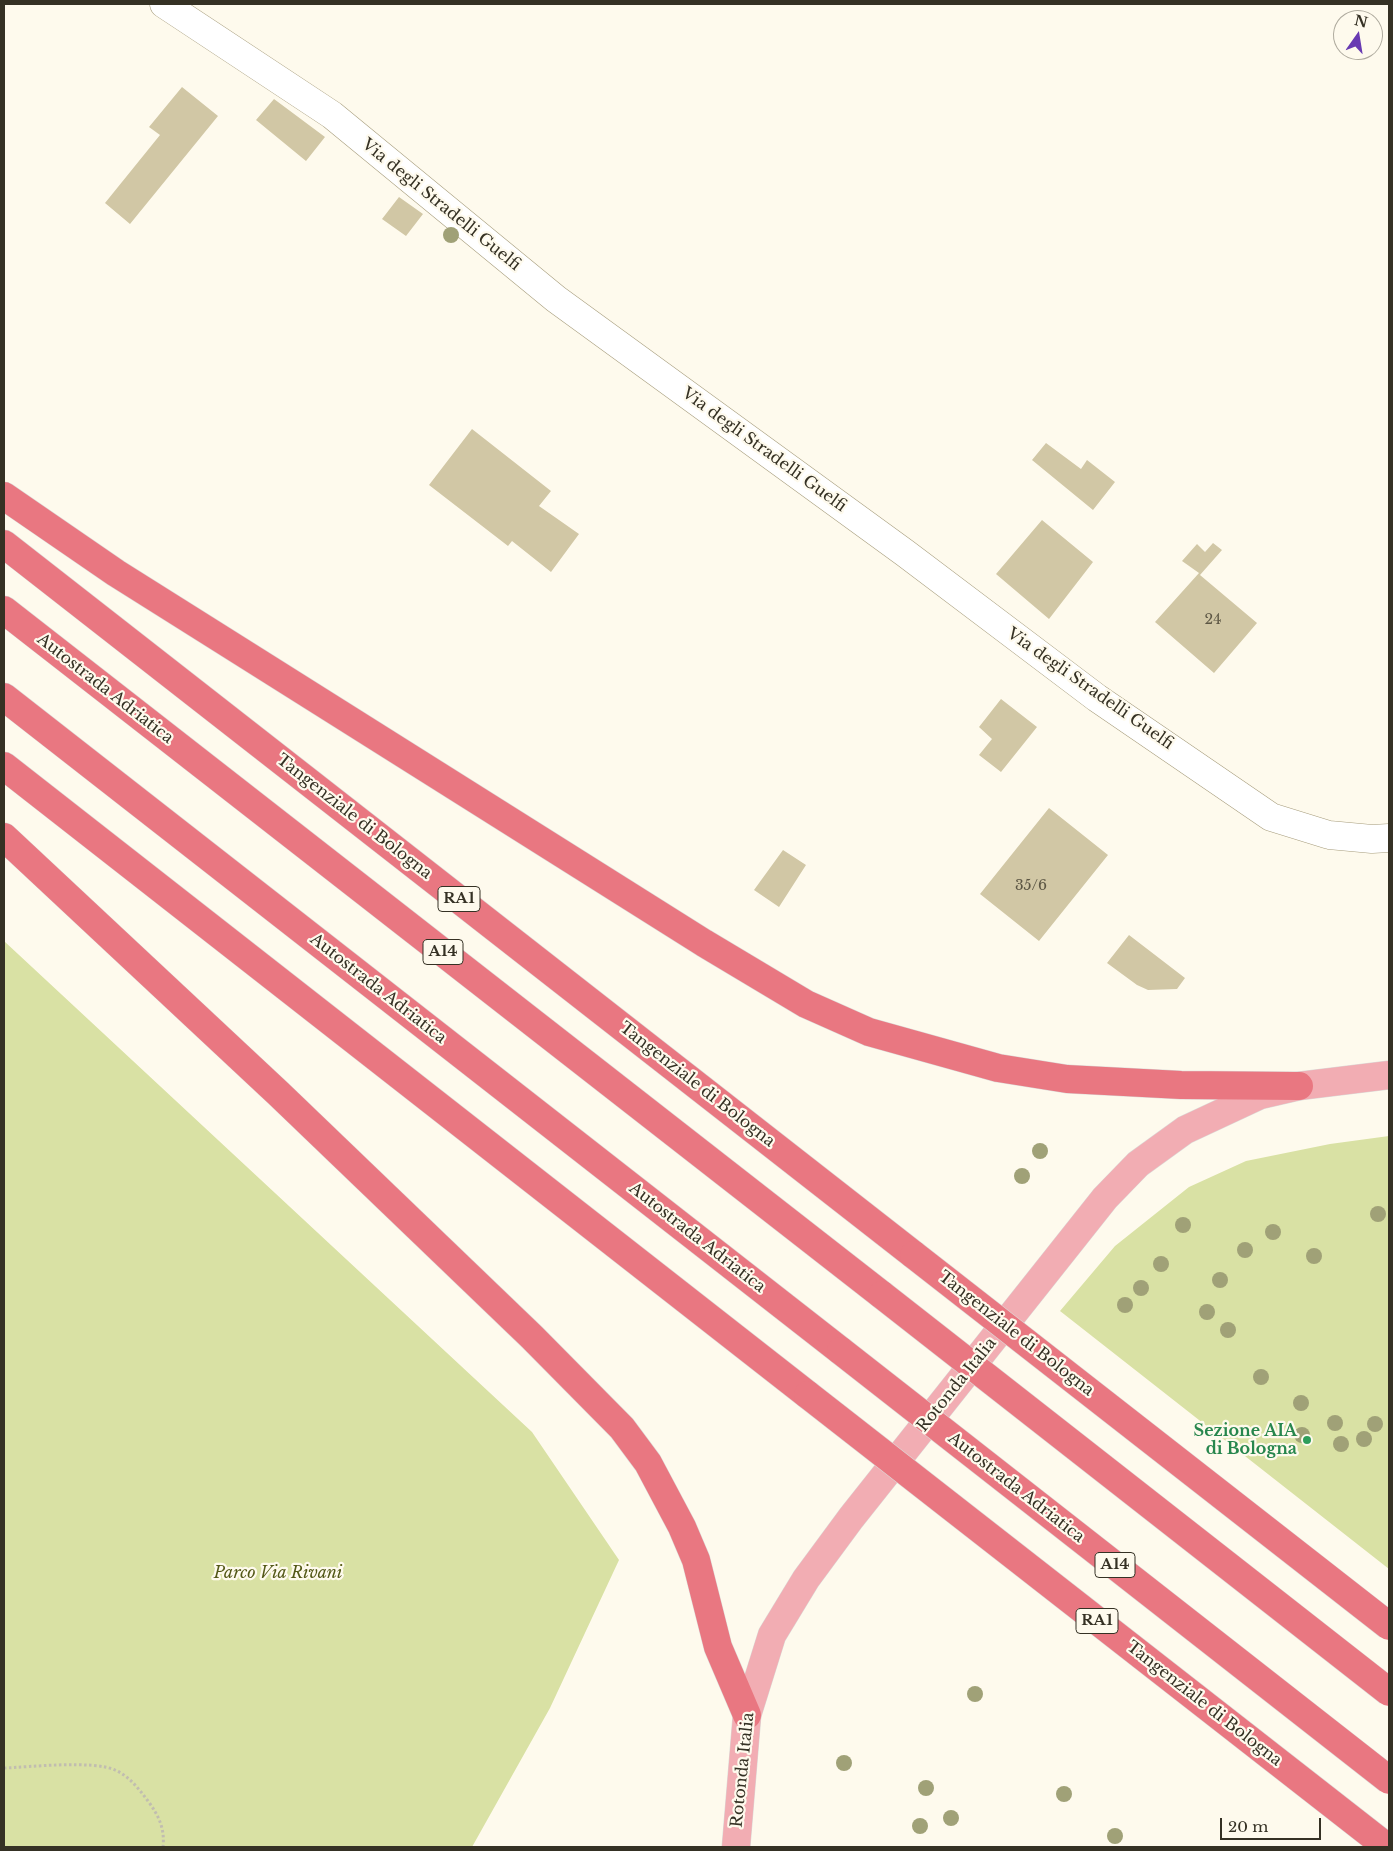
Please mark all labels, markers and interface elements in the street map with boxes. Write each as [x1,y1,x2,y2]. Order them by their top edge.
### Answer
north arrow [1333,10,1383,60]
text: N [1353,11,1370,32]
street label: Via degli Stradelli Guelfi [358,135,524,275]
street label: Via degli Stradelli Guelfi [678,384,850,516]
house number: 24 [1205,612,1221,628]
street label: Via degli Stradelli Guelfi [1003,624,1177,754]
street label: Autostrada Adriatica [33,630,177,748]
street label: Tangenziale di Bologna [273,750,435,884]
house number: 35/6 [1015,878,1047,894]
road number: RA1 [438,886,480,912]
street label: Autostrada Adriatica [306,930,450,1048]
road number: A14 [423,940,463,964]
street label: Tangenziale di Bologna [616,1018,778,1152]
street label: Autostrada Adriatica [625,1179,769,1297]
street label: Tangenziale di Bologna [935,1267,1097,1401]
street label: Rotonda Italia [913,1334,1001,1436]
place label: Sezione AIA di Bologna [1194,1421,1297,1459]
street label: Autostrada Adriatica [944,1429,1088,1547]
marker: Sezione AIA di Bologna [1301,1434,1313,1446]
road number: A14 [1095,1552,1135,1578]
park label: Parco Via Rivani [214,1563,342,1583]
road number: RA1 [1076,1608,1118,1634]
street label: Tangenziale di Bologna [1123,1637,1285,1771]
street label: Rotonda Italia [727,1712,759,1828]
scale bar [1223,1808,1324,1840]
text: 20 m [1228,1817,1268,1836]

